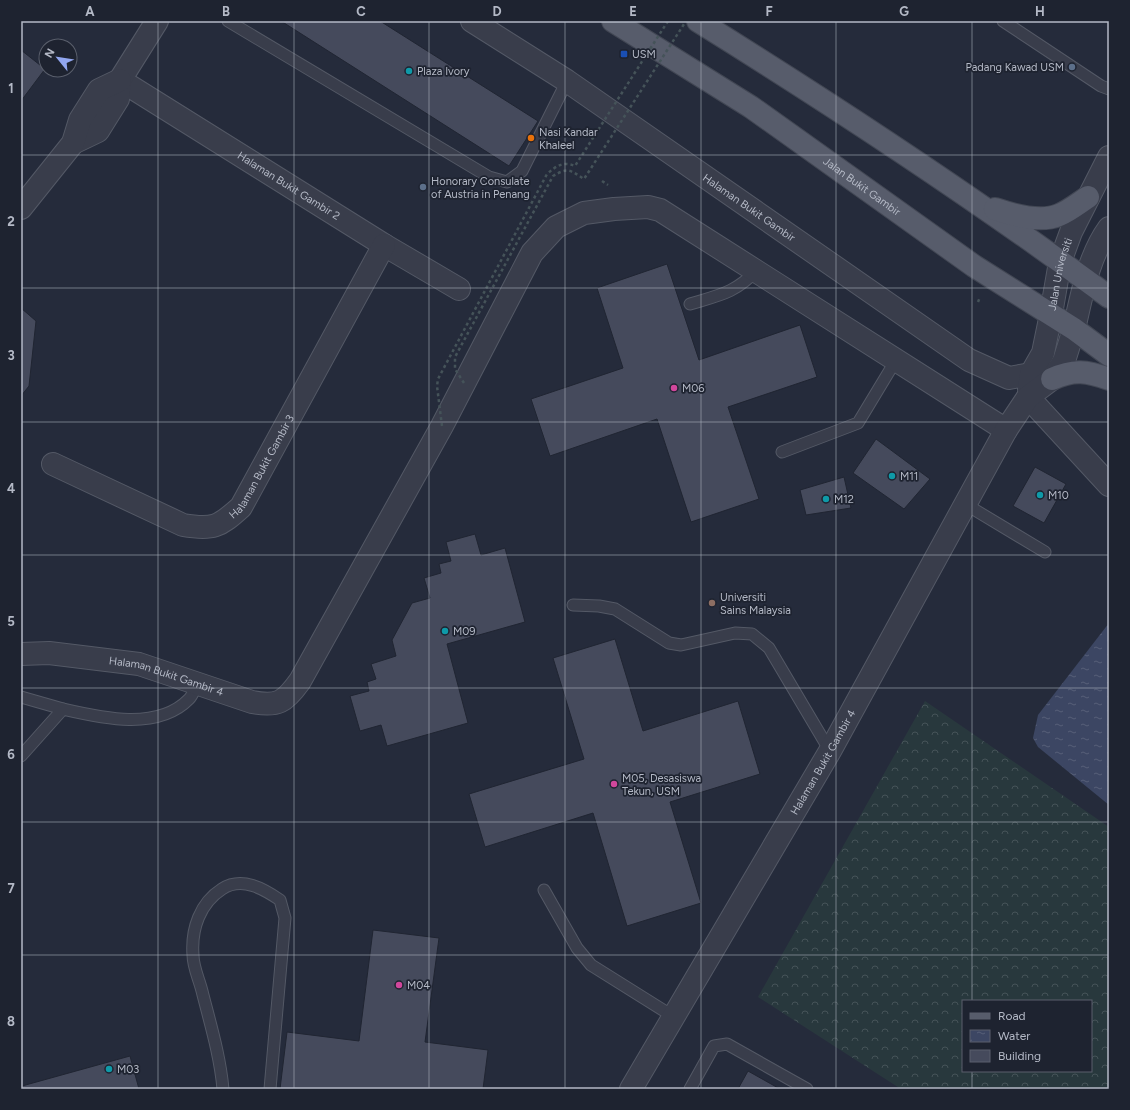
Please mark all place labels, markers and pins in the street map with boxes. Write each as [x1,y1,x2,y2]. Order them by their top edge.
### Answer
place label: USM [632,48,656,61]
marker: USM [619,49,629,59]
place label: Padang Kawad USM [966,61,1064,74]
marker: Padang Kawad USM [1067,62,1077,72]
place label: Plaza Ivory [417,65,470,78]
marker: Plaza Ivory [404,66,414,76]
place label: Nasi Kandar Khaleel [539,126,598,152]
marker: Nasi Kandar Khaleel [526,133,536,143]
place label: Honorary Consulate of Austria in Penang [431,175,530,201]
marker: Honorary Consulate of Austria in Penang [418,182,428,192]
place label: M06 [682,382,705,395]
marker: M06 [669,383,679,393]
place label: M11 [900,470,918,483]
marker: M11 [887,471,897,481]
place label: M10 [1048,489,1069,502]
marker: M10 [1035,490,1045,500]
place label: M12 [834,493,854,506]
marker: M12 [821,494,831,504]
place label: Universiti Sains Malaysia [720,591,791,617]
marker: Universiti Sains Malaysia [707,598,717,608]
place label: M09 [453,625,476,638]
marker: M09 [440,626,450,636]
place label: M05, Desasiswa Tekun, USM [622,772,701,798]
marker: M05, Desasiswa Tekun, USM [609,779,619,789]
place label: M04 [407,979,430,992]
marker: M04 [394,980,404,990]
place label: M03 [117,1063,139,1076]
marker: M03 [104,1064,114,1074]

